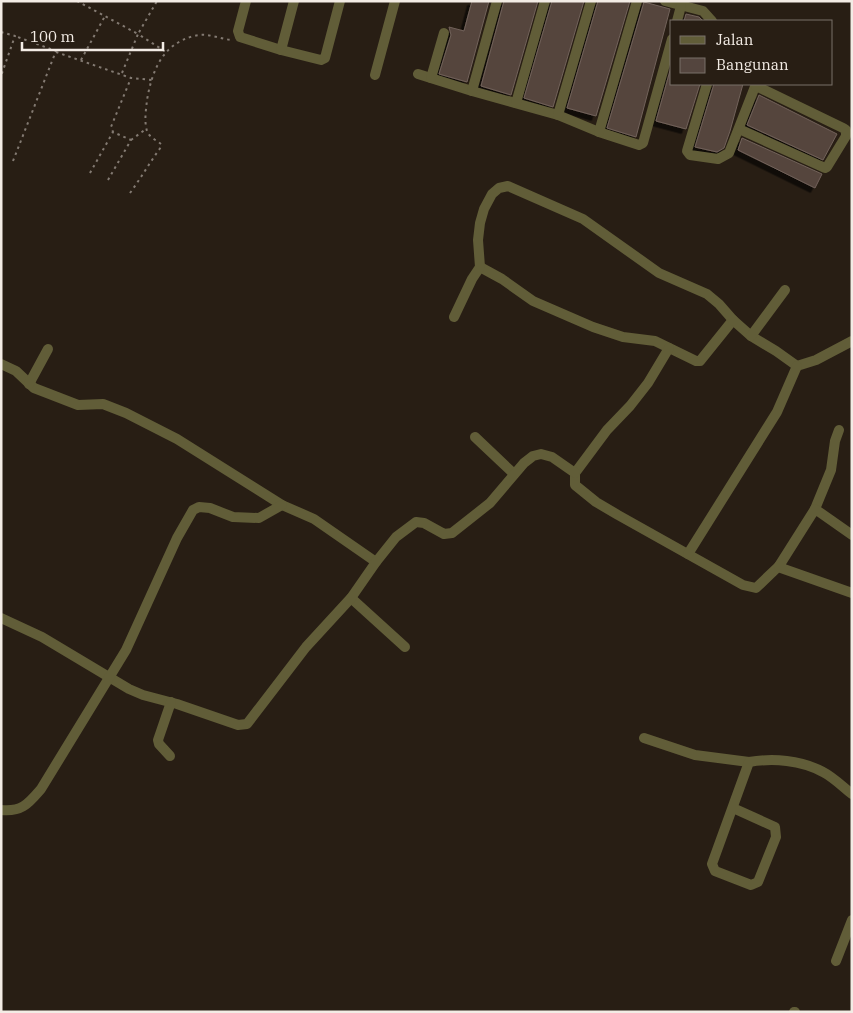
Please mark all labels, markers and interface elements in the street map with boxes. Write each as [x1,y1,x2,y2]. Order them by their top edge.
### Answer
scale bar [22,20,164,52]
legend [670,20,833,85]
text: 100 m [30,27,75,46]
text: Jalan [716,30,754,49]
text: Bangunan [716,55,789,74]

